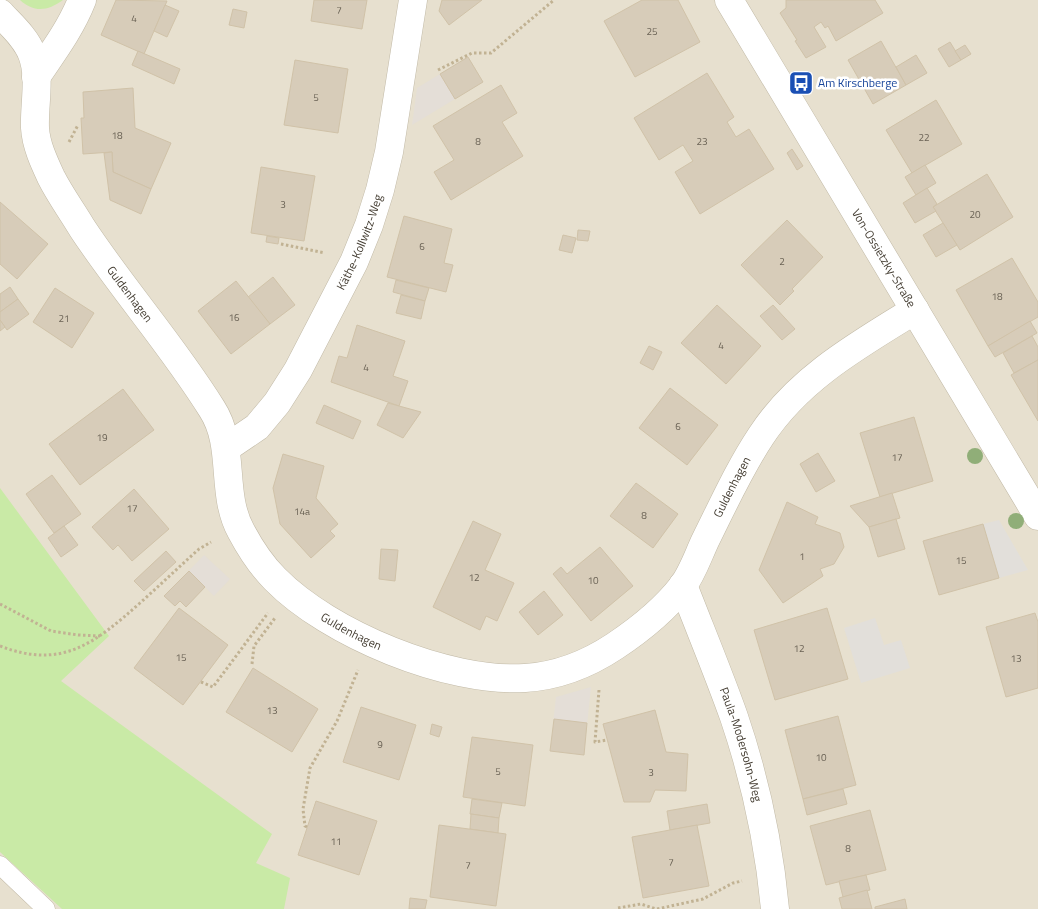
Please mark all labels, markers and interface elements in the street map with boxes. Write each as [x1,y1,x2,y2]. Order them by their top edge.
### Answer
house number: 7 [336,3,342,18]
house number: 4 [131,11,137,26]
house number: 25 [646,24,658,39]
bus stop icon: Am Kirschberge [788,70,814,96]
place label: Am Kirschberge [818,73,897,92]
house number: 5 [313,90,319,105]
house number: 18 [111,128,123,143]
house number: 22 [918,130,930,145]
house number: 8 [475,134,481,149]
house number: 23 [696,134,708,149]
street label: Käthe-Kollwitz-Weg [331,192,387,293]
house number: 3 [280,197,286,212]
street label: Von-Ossietzky-Straße [847,205,921,311]
house number: 20 [969,207,981,222]
house number: 6 [419,239,425,254]
house number: 2 [779,254,785,269]
street label: Guldenhagen [102,262,158,326]
house number: 18 [991,289,1003,304]
house number: 16 [228,310,240,325]
house number: 21 [58,311,70,326]
house number: 4 [718,338,724,353]
house number: 4 [363,360,369,375]
house number: 6 [675,419,681,434]
house number: 19 [96,430,108,445]
house number: 17 [891,450,903,465]
street label: Guldenhagen [708,453,755,521]
house number: 17 [126,501,138,516]
house number: 14a [294,504,310,519]
house number: 8 [641,508,647,523]
house number: 1 [799,549,805,564]
house number: 15 [955,553,967,568]
house number: 12 [468,570,480,585]
house number: 10 [587,573,599,588]
street label: Guldenhagen [317,607,385,655]
house number: 12 [793,641,805,656]
house number: 15 [175,650,187,665]
house number: 13 [1010,651,1022,666]
street label: Paula-Modersohn-Weg [715,684,768,804]
house number: 13 [266,703,278,718]
house number: 9 [377,737,383,752]
house number: 10 [815,750,827,765]
house number: 5 [495,764,501,779]
house number: 3 [648,765,654,780]
house number: 11 [330,834,342,849]
house number: 8 [845,841,851,856]
house number: 7 [668,855,674,870]
house number: 7 [465,858,471,873]

